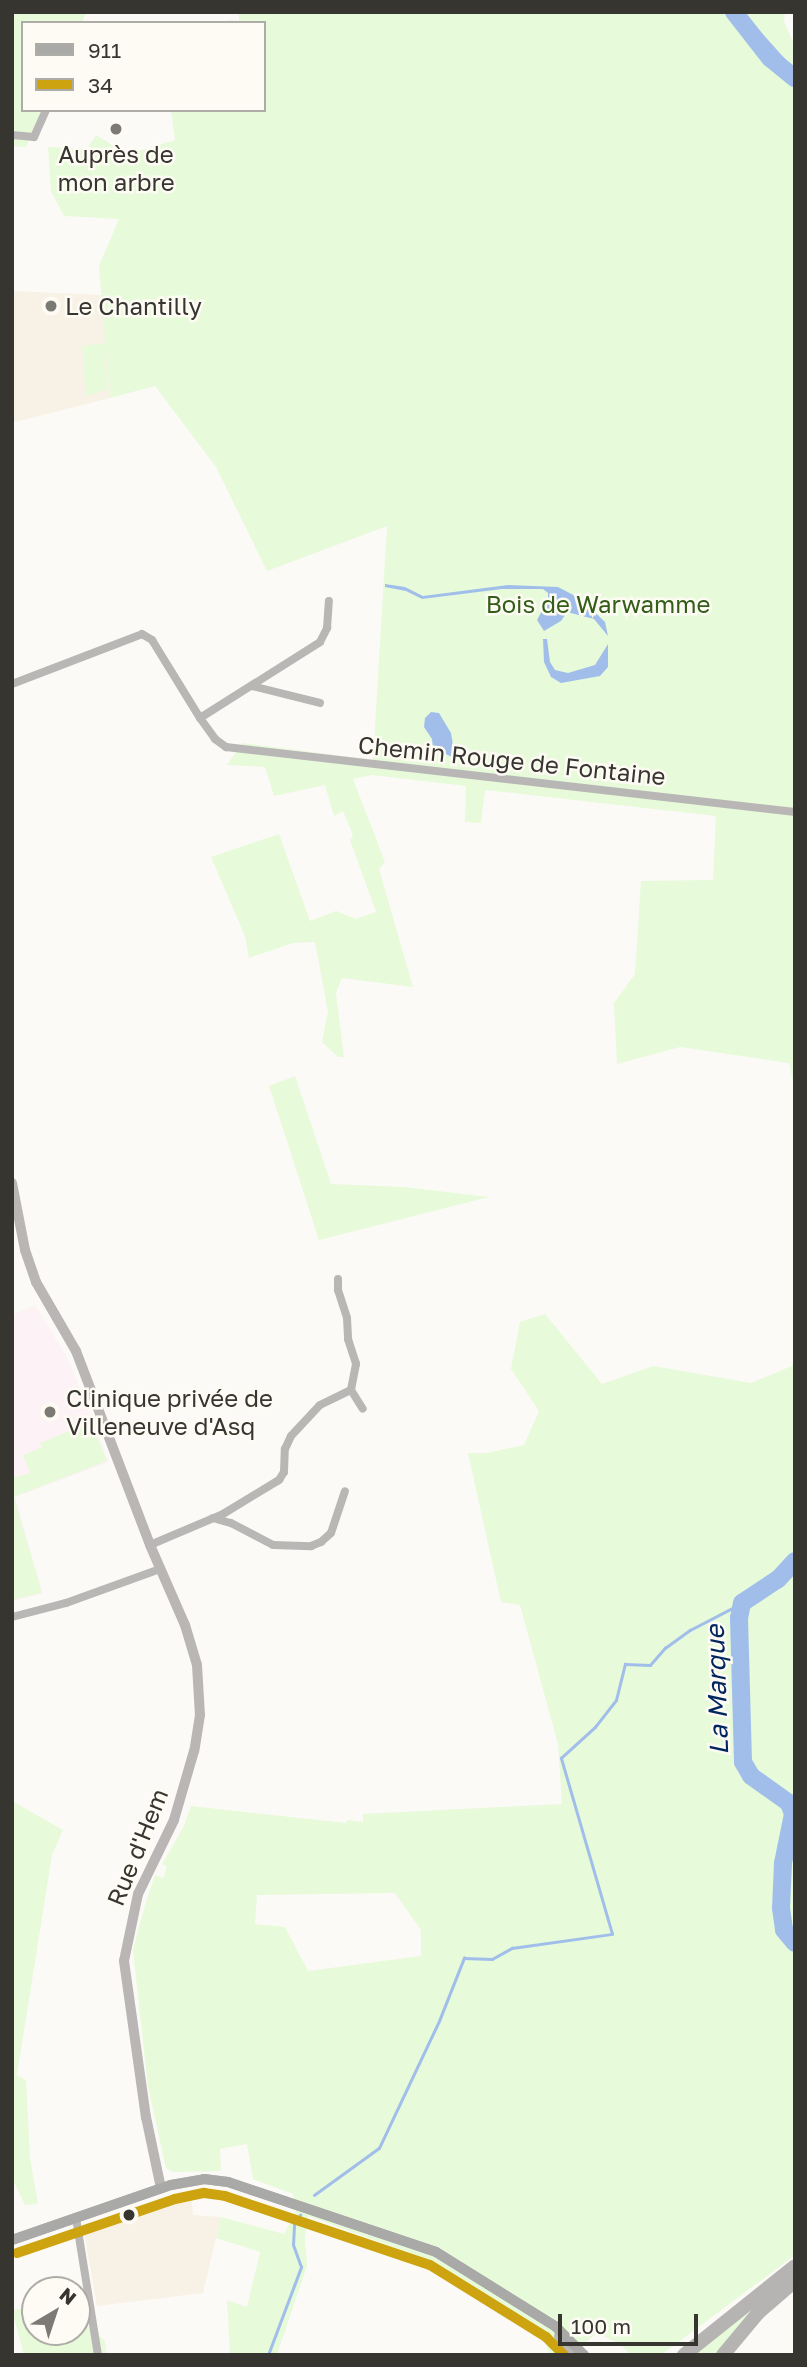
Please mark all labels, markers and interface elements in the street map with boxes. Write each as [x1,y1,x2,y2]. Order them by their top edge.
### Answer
legend [21,21,266,112]
text: 911 [88,37,121,63]
text: 34 [88,72,113,98]
marker: Auprès de mon arbre [108,121,124,137]
place label: Auprès de mon arbre [57,140,175,196]
place label: Le Chantilly [65,292,202,320]
marker: Le Chantilly [43,298,59,314]
park label: Bois de Warwamme [486,590,710,618]
street label: Chemin Rouge de Fontaine [357,730,667,790]
place label: Clinique privée de Villeneuve d'Asq [66,1384,273,1440]
marker: Clinique privée de Villeneuve d'Asq [40,1402,60,1422]
water label: La Marque [699,1624,735,1756]
street label: Rue d'Hem [100,1784,174,1910]
unlabelled marker [122,2208,136,2222]
north arrow [21,2276,91,2346]
text: N [55,2282,81,2309]
scale bar [562,2300,702,2344]
text: 100 m [571,2313,631,2339]

